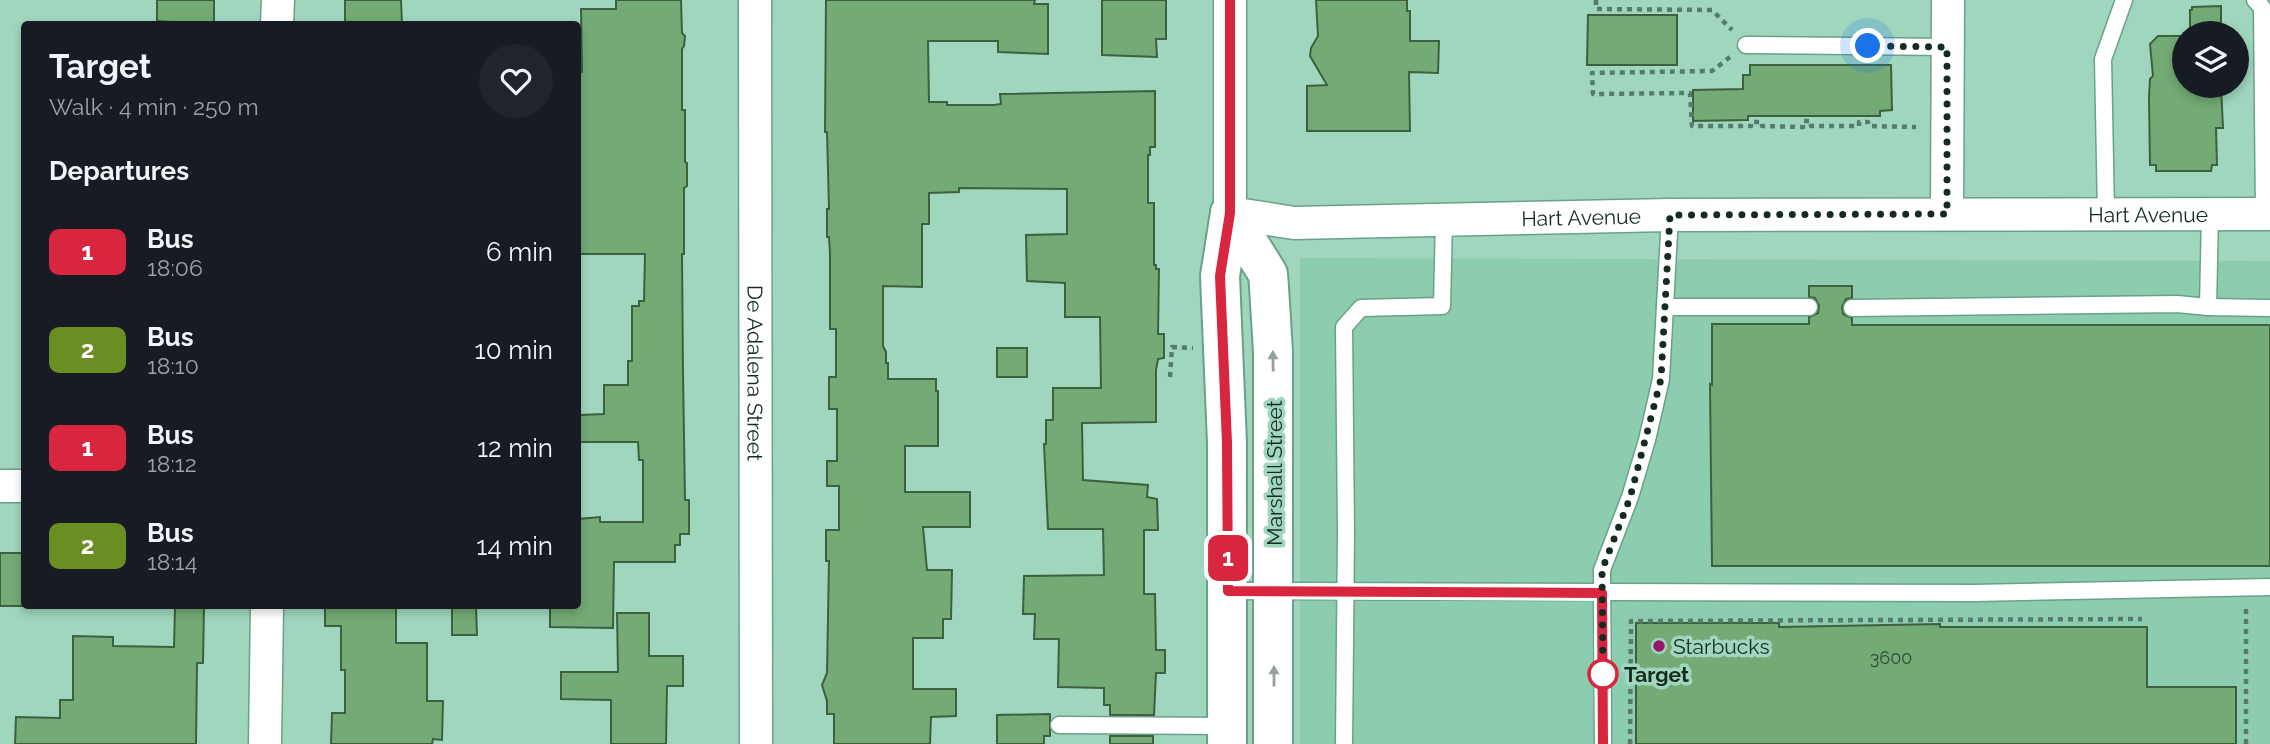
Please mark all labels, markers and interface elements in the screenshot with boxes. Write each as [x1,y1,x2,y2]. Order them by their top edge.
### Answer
map controls [2172,21,2249,98]
button: layers [2172,21,2249,98]
your location [1850,28,1885,63]
button: heart [479,44,553,118]
text: Target [49,47,151,86]
text: Walk · 4 min · 250 m [49,93,259,120]
text: Departures [49,156,189,186]
street label: Hart Avenue [2088,202,2208,227]
street label: Hart Avenue [1521,203,1641,231]
text: Bus [147,224,194,254]
text: 1 [82,237,93,266]
text: 6 min [486,237,553,267]
text: 18:06 [147,254,203,281]
street label: De Adalena Street [743,285,768,461]
text: Bus [147,322,194,352]
text: 2 [81,335,94,364]
text: 10 min [475,335,553,365]
one-way arrow [1267,350,1279,372]
text: 18:10 [147,352,199,379]
street label: Marshall Street [1262,400,1287,546]
text: Bus [147,420,194,450]
text: 1 [82,433,93,462]
text: 12 min [477,433,553,463]
text: 18:12 [147,450,197,477]
text: Bus [147,518,194,548]
text: 2 [81,531,94,560]
text: 14 min [476,531,553,561]
line badge: 1 [1205,535,1251,581]
text: 1 [1222,543,1234,572]
text: 18:14 [147,548,197,575]
place label: Starbucks [1673,634,1770,659]
marker: Starbucks [1651,638,1667,654]
house number: 3600 [1870,647,1912,668]
marker: Target [1588,659,1618,689]
place label: Target [1624,662,1689,687]
one-way arrow [1268,665,1280,687]

